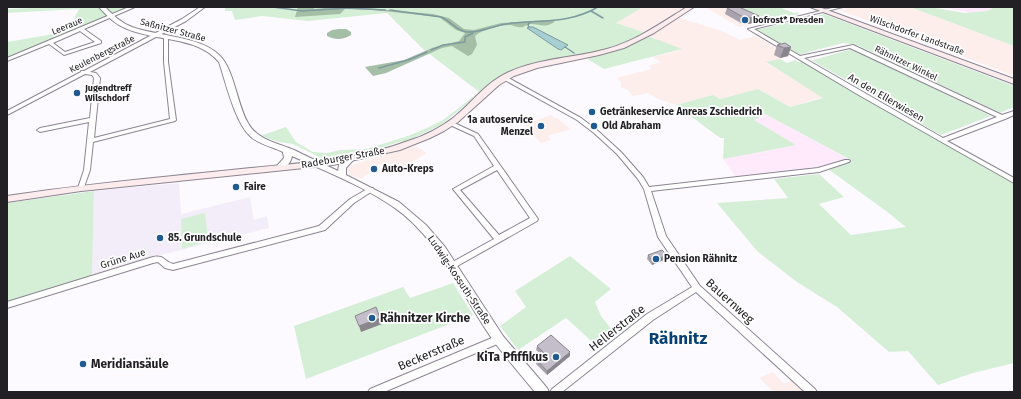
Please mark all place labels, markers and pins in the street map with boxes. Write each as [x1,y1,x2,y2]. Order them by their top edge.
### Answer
marker: bofrost* Dresden [740,15,750,25]
place label: bofrost* Dresden [753,15,824,25]
place label: Jugendtreff Wilschdorf [84,83,132,103]
marker: Jugendtreff Wilschdorf [72,88,82,98]
place label: Getränkeservice Anreas Zschiedrich [600,106,762,118]
marker: Getränkeservice Anreas Zschiedrich [587,107,597,117]
place label: 1a autoservice Menzel [467,114,533,138]
place label: Old Abraham [602,120,661,132]
marker: 1a autoservice Menzel [536,121,546,131]
marker: Old Abraham [589,121,599,131]
place label: Auto-Kreps [381,163,434,175]
marker: Auto-Kreps [369,164,379,174]
place label: Faire [244,181,266,193]
marker: Faire [231,182,241,192]
place label: 85. Grundschule [168,232,242,244]
marker: 85. Grundschule [155,233,165,243]
place label: Pension Rähnitz [664,253,737,265]
marker: Pension Rähnitz [651,254,661,264]
place label: Rähnitzer Kirche [380,311,471,325]
marker: Rähnitzer Kirche [367,313,377,323]
place label: KiTa Pfiffikus [477,350,548,364]
marker: KiTa Pfiffikus [551,352,561,362]
place label: Meridiansäule [91,357,169,371]
marker: Meridiansäule [78,359,88,369]

